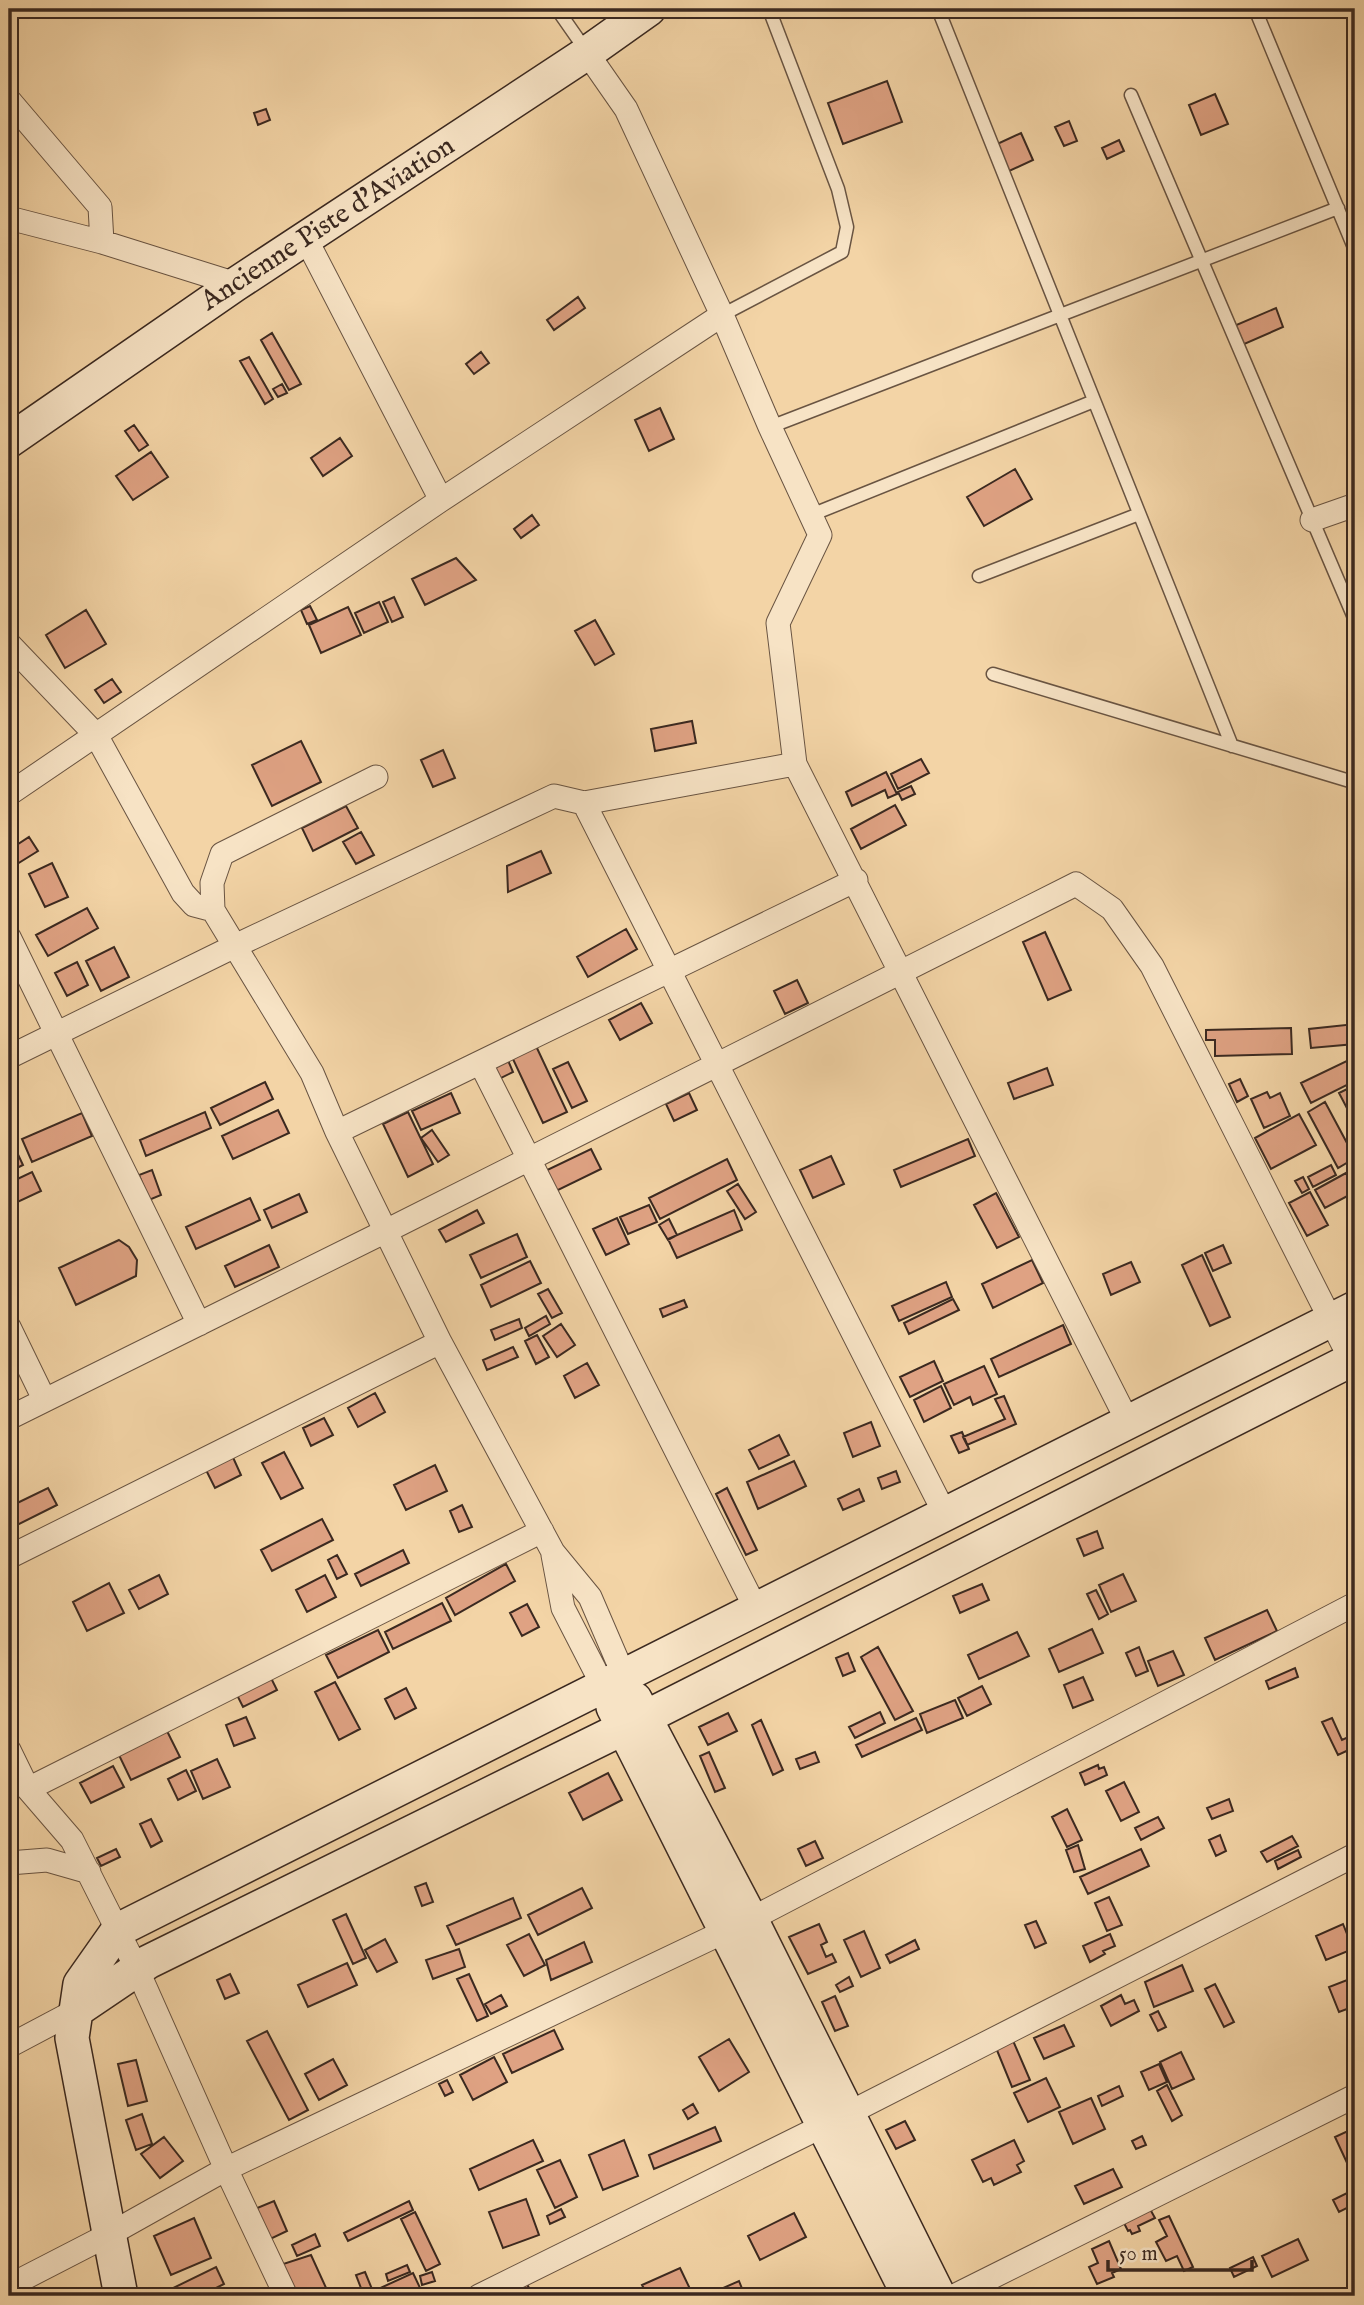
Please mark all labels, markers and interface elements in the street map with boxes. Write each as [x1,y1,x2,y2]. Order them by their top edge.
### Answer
street label: Ancienne Piste d'Aviation [194,129,462,320]
scale bar [1108,2228,1252,2272]
text: 50 m [1119,2241,1158,2268]

